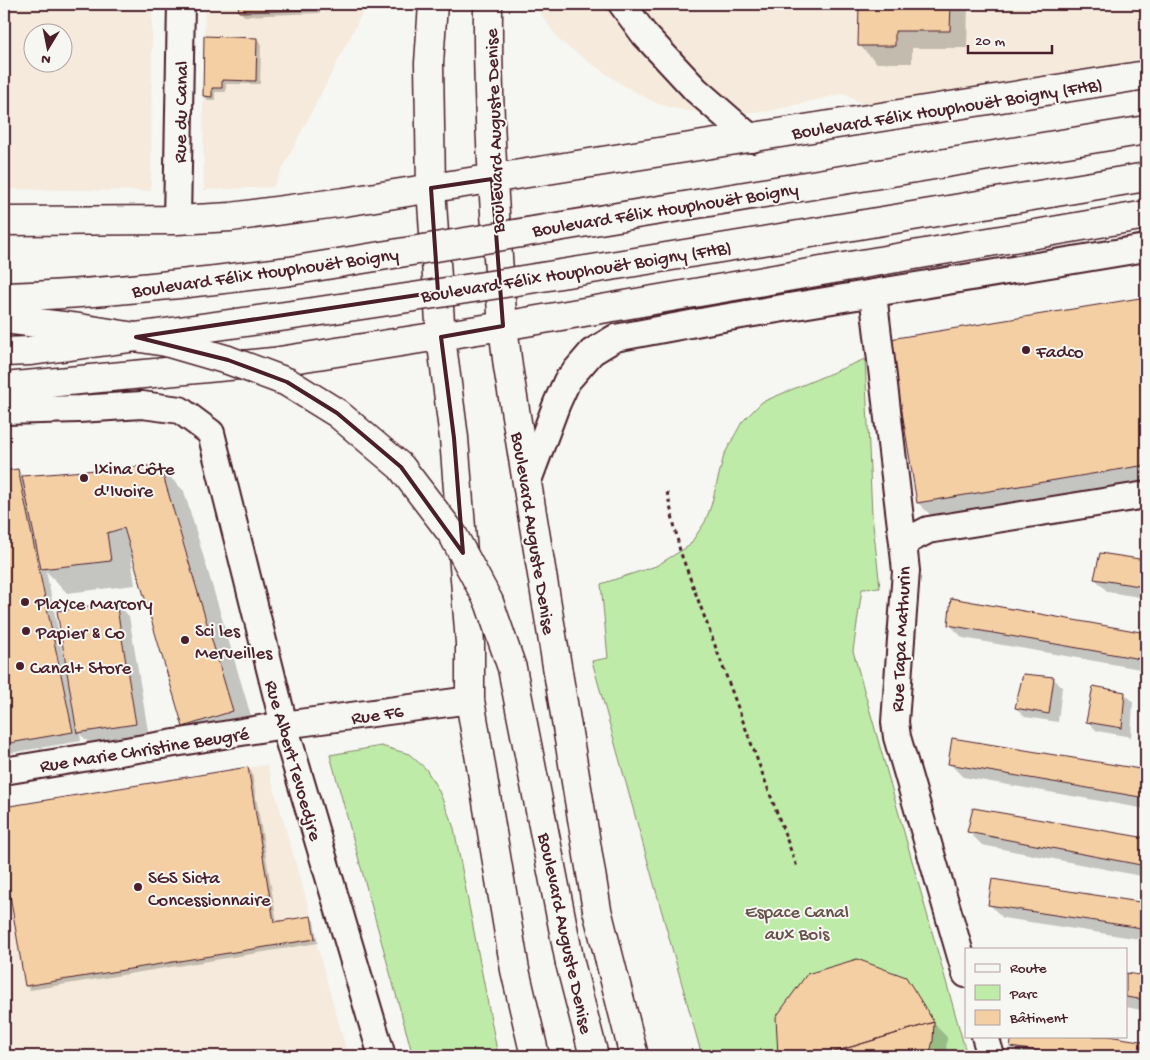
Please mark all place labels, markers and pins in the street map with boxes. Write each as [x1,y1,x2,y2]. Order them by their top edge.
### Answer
place label: Fadco [1035,342,1084,365]
marker: Fadco [1020,344,1032,356]
place label: Ixina Côte d'Ivoire [94,459,175,504]
marker: Ixina Côte d'Ivoire [78,472,90,484]
place label: PlaYce Marcory [34,594,153,617]
marker: PlaYce Marcory [19,596,31,608]
place label: Sci les Merveilles [195,621,273,666]
place label: Papier & Co [35,623,125,646]
marker: Papier & Co [20,625,32,637]
marker: Sci les Merveilles [179,634,191,646]
place label: Canal+ Store [30,658,131,681]
marker: Canal+ Store [14,660,26,672]
place label: SGS Sicta Concessionnaire [148,868,271,913]
marker: SGS Sicta Concessionnaire [132,881,144,893]

